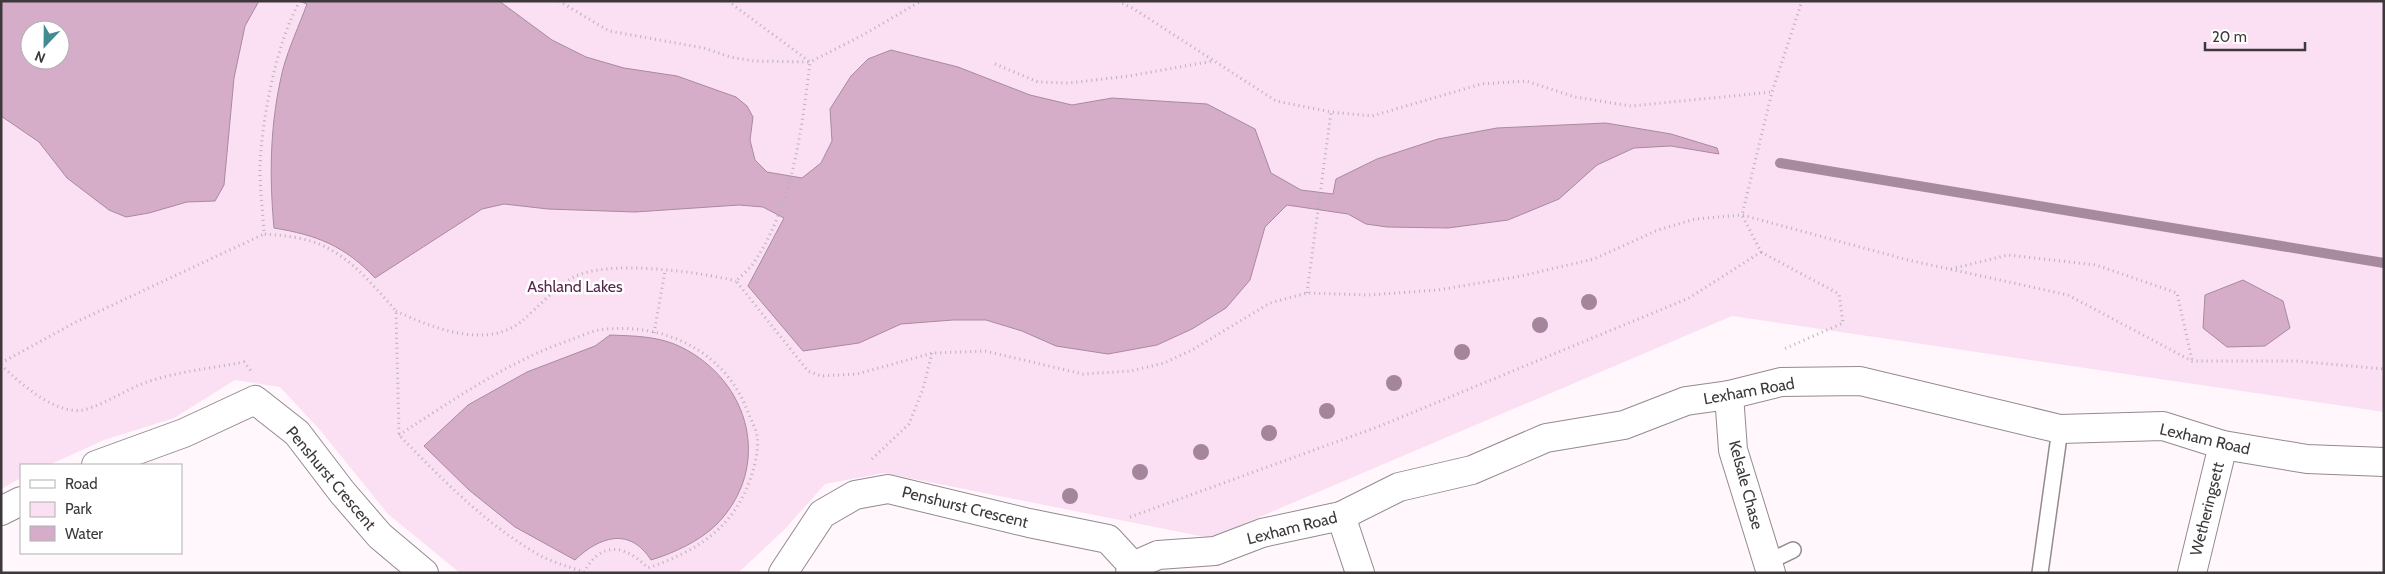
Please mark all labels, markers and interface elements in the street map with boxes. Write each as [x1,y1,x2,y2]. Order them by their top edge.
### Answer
north arrow [20,20,70,70]
scale bar [2205,20,2305,52]
text: 20 m [2212,28,2247,46]
text: N [32,47,48,67]
park label: Ashland Lakes [527,277,623,296]
street label: Lexham Road [1702,374,1796,408]
street label: Lexham Road [2158,419,2252,459]
street label: Penshurst Crescent [282,422,380,534]
street label: Kelsale Chase [1725,438,1767,532]
street label: Wetheringsett [2186,460,2228,558]
legend [20,464,182,554]
text: Road [65,475,98,493]
street label: Penshurst Crescent [900,482,1031,532]
text: Park [65,500,92,518]
street label: Lexham Road [1245,508,1339,548]
text: Water [65,525,103,543]

